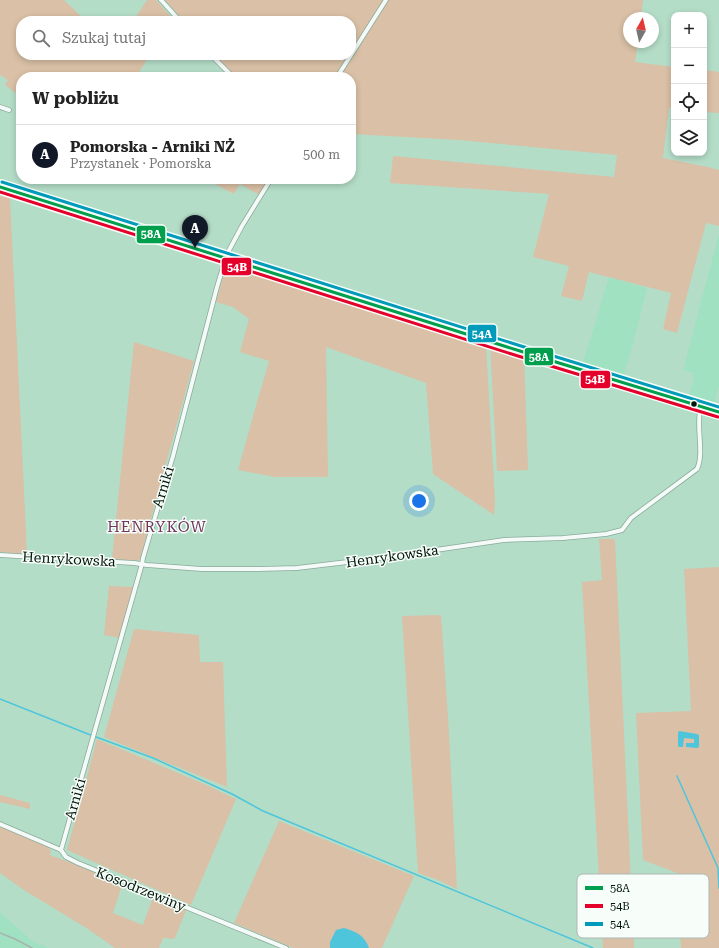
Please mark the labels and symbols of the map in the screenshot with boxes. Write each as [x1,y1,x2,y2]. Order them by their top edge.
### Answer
north arrow [623,12,659,48]
pin: A [182,215,208,248]
line badge: 58A [136,225,166,244]
text: 58A [141,228,161,241]
line badge: 54B [221,257,252,276]
text: 54B [227,261,247,274]
line badge: 54A [467,324,497,343]
text: 54A [472,328,492,341]
line badge: 58A [524,347,554,366]
text: 58A [529,351,549,364]
line badge: 54B [580,370,611,389]
text: 54B [585,373,605,386]
unlabelled marker [689,399,699,409]
street label: Arniki [149,464,177,510]
your location [409,491,429,511]
district label: HENRYKÓW [107,517,207,536]
street label: Henrykowska [345,542,440,570]
street label: Henrykowska [22,549,116,569]
street label: Arniki [61,776,89,822]
street label: Kosodrzewiny [94,864,189,915]
legend [577,874,709,938]
text: 58A [610,882,630,895]
text: 54B [610,900,630,913]
text: 54A [610,918,630,931]

